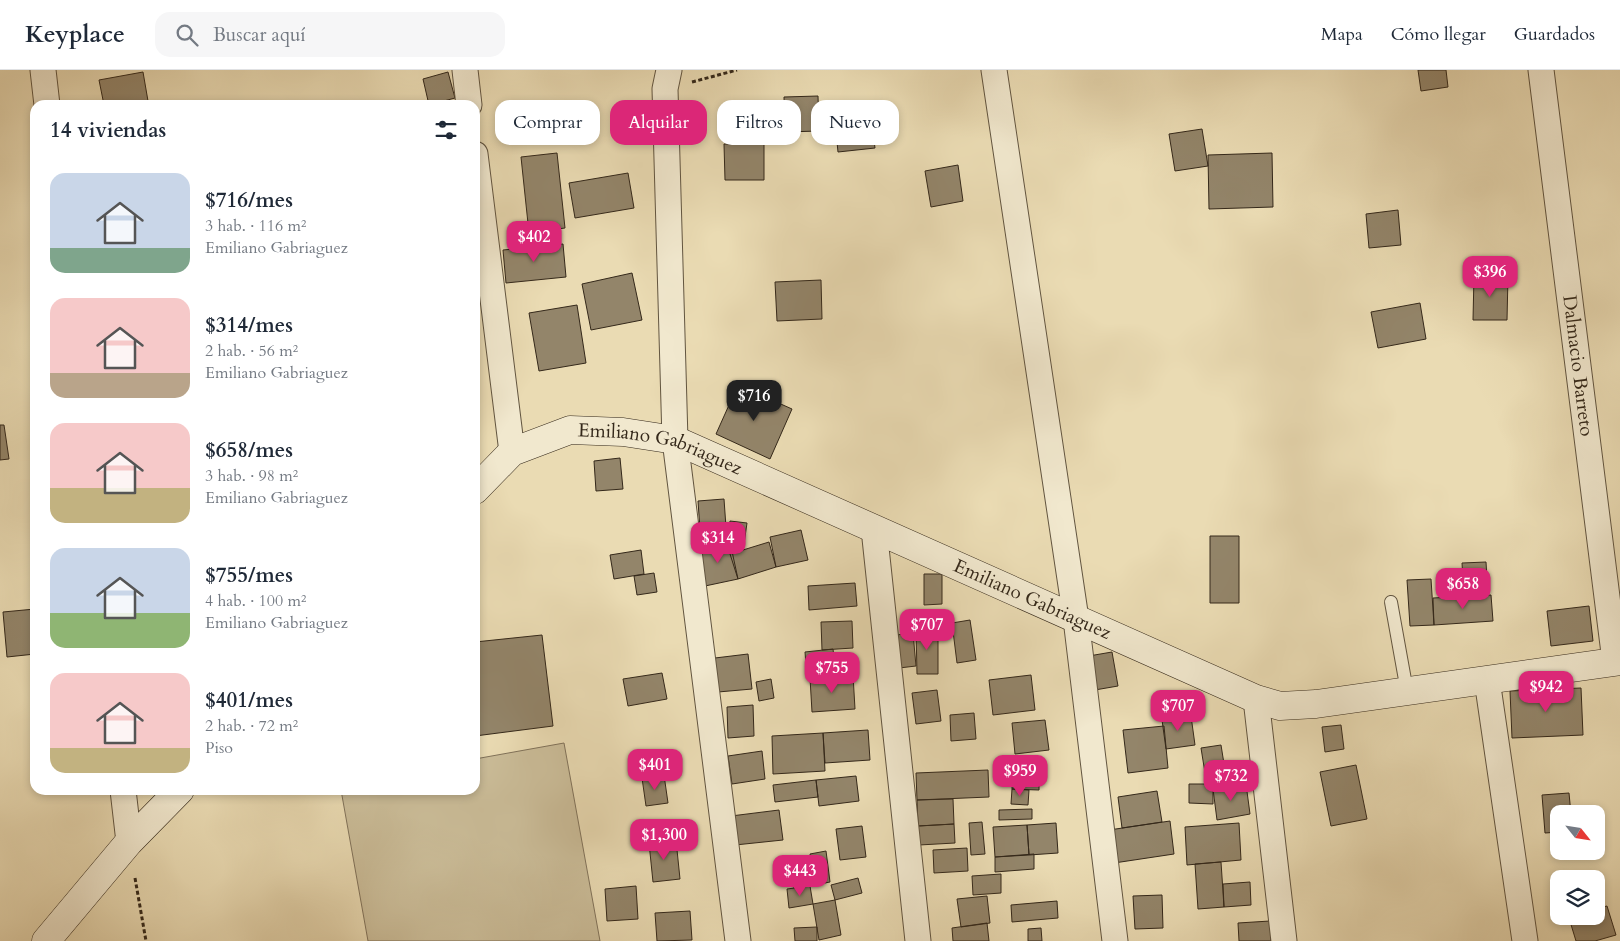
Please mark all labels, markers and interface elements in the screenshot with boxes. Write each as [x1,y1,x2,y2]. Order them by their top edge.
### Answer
search box [155,12,505,57]
text: Keyplace [25,18,125,51]
icon: search [173,21,201,49]
text: Buscar aquí [213,22,306,48]
text: Mapa [1321,22,1363,47]
text: Cómo llegar [1391,22,1486,47]
text: Guardados [1514,22,1595,47]
chip: Comprar [495,100,600,145]
chip: Alquilar [610,100,707,145]
chip: Filtros [717,100,801,145]
chip: Nuevo [811,100,899,145]
text: 14 viviendas [50,116,166,145]
icon: filters [432,116,460,144]
text: $716/mes [205,186,293,215]
icon: home [90,193,150,253]
text: 3 hab. · 116 m² [205,215,306,237]
pin: $402 [504,220,564,263]
text: $402 [518,226,550,248]
text: Emiliano Gabriaguez [205,237,348,259]
pin: $396 [1460,256,1520,298]
text: $396 [1474,261,1506,283]
street label: Dalmacio Barreto [1556,294,1600,438]
text: $314/mes [205,311,293,340]
icon: home [90,318,150,378]
text: 2 hab. · 56 m² [205,340,298,362]
text: Emiliano Gabriaguez [205,362,348,384]
pin: $716 [724,380,784,422]
text: $716 [738,385,770,407]
street label: Emiliano Gabriaguez [577,417,747,482]
text: $658/mes [205,436,293,465]
icon: home [90,443,150,503]
text: 3 hab. · 98 m² [205,465,298,487]
text: Emiliano Gabriaguez [205,487,348,509]
pin: $314 [688,522,748,564]
text: $314 [702,527,734,549]
street label: Emiliano Gabriaguez [949,553,1116,646]
text: $755/mes [205,561,293,590]
icon: home [90,568,150,628]
pin: $658 [1433,568,1493,610]
text: $658 [1447,573,1479,595]
text: 4 hab. · 100 m² [205,590,306,612]
pin: $707 [897,608,957,651]
text: Emiliano Gabriaguez [205,612,348,634]
text: $707 [911,614,943,636]
pin: $755 [802,652,862,694]
text: $755 [816,657,848,679]
pin: $942 [1516,670,1576,713]
text: $942 [1530,676,1562,698]
text: $401/mes [205,686,293,715]
pin: $707 [1148,690,1208,732]
icon: home [90,693,150,753]
text: $707 [1162,695,1194,717]
text: 2 hab. · 72 m² [205,715,298,737]
text: Piso [205,737,233,759]
pin: $401 [625,748,685,791]
text: $401 [639,754,671,776]
pin: $959 [990,754,1050,797]
text: $959 [1004,760,1036,782]
pin: $732 [1201,760,1261,802]
text: $732 [1215,765,1247,787]
north arrow [1550,805,1605,860]
map controls [1550,805,1605,925]
pin: $1,300 [623,818,705,861]
text: $1,300 [641,824,687,846]
pin: $443 [770,854,830,897]
text: $443 [784,860,816,882]
button: layers [1550,870,1605,925]

